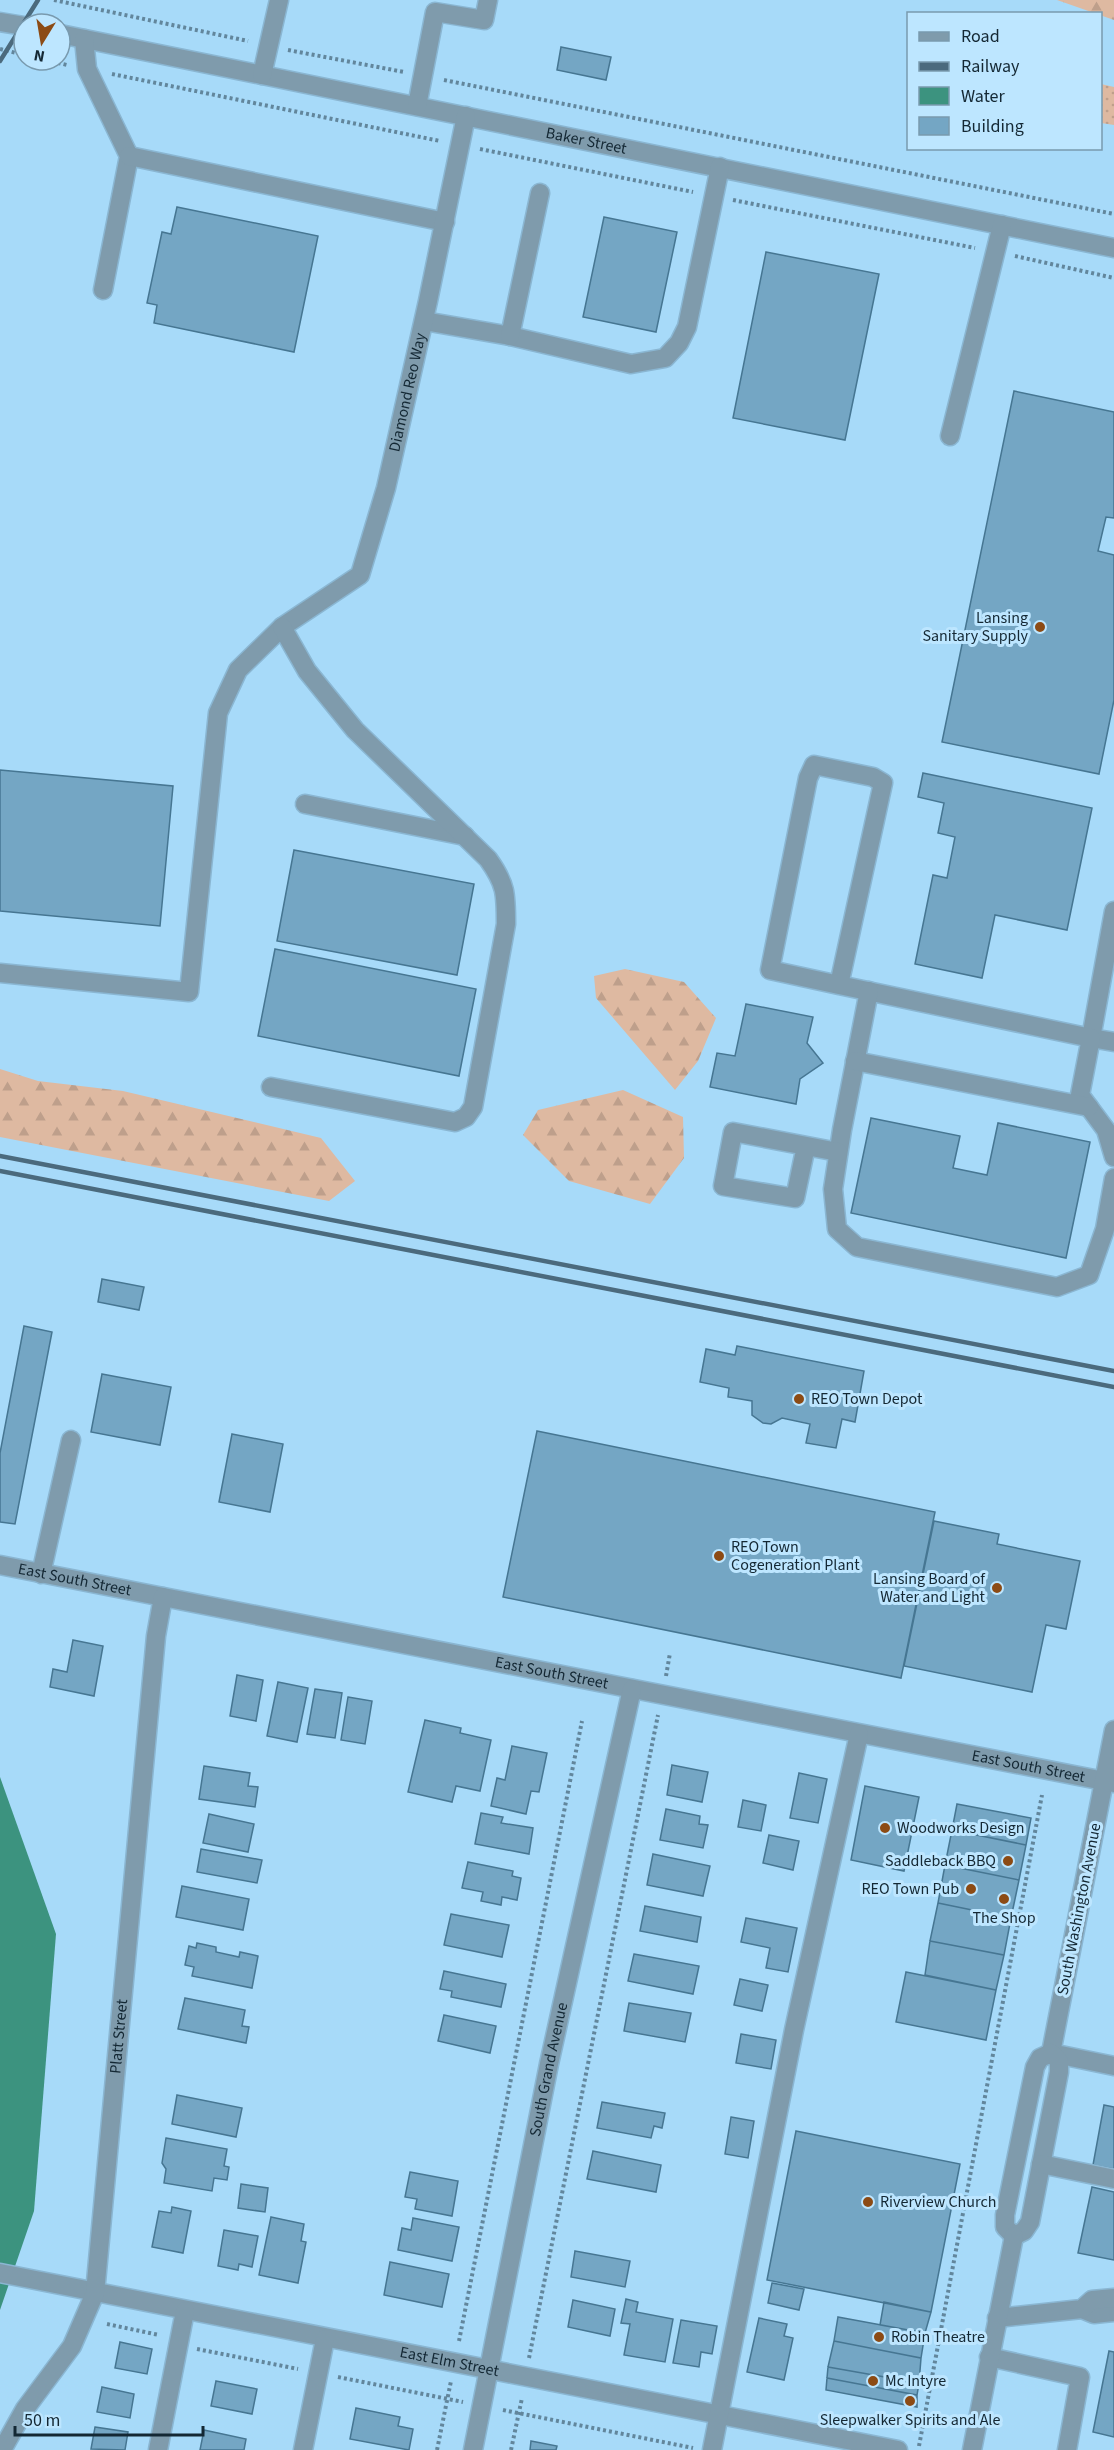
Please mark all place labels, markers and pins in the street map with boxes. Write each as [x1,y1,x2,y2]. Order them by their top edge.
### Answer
place label: Lansing Sanitary Supply [922,607,1029,647]
marker: Lansing Sanitary Supply [1033,620,1047,634]
place label: REO Town Depot [811,1388,923,1410]
marker: REO Town Depot [792,1392,806,1406]
place label: REO Town Cogeneration Plant [731,1536,860,1576]
marker: REO Town Cogeneration Plant [712,1549,726,1563]
place label: Lansing Board of Water and Light [873,1568,986,1608]
marker: Lansing Board of Water and Light [990,1581,1004,1595]
place label: Woodworks Design [897,1817,1025,1839]
marker: Woodworks Design [878,1821,892,1835]
place label: Saddleback BBQ [885,1850,996,1872]
marker: Saddleback BBQ [1001,1854,1015,1868]
place label: REO Town Pub [861,1878,959,1900]
marker: REO Town Pub [964,1882,978,1896]
marker: The Shop [997,1892,1011,1906]
place label: The Shop [972,1907,1036,1929]
place label: Riverview Church [880,2191,996,2213]
marker: Riverview Church [861,2195,875,2209]
place label: Robin Theatre [891,2326,985,2348]
marker: Robin Theatre [872,2330,886,2344]
place label: Mc Intyre [885,2370,946,2392]
marker: Mc Intyre [866,2374,880,2388]
marker: Sleepwalker Spirits and Ale [903,2394,917,2408]
place label: Sleepwalker Spirits and Ale [820,2409,1000,2431]

